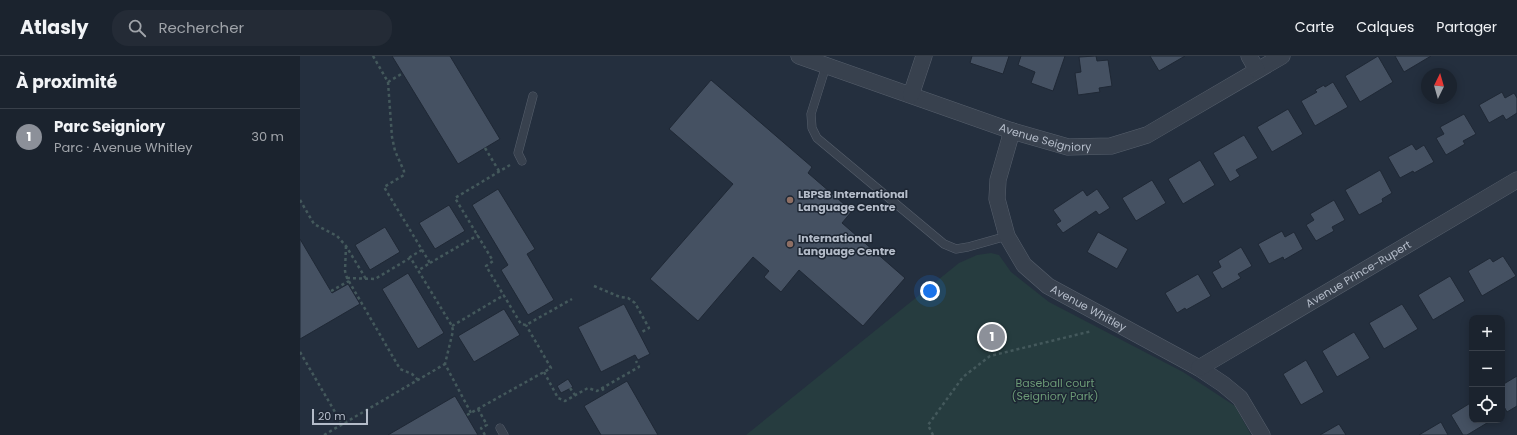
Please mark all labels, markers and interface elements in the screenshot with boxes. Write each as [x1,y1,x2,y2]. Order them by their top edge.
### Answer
search box [112,10,392,46]
text: Atlasly [20,14,88,41]
icon: search [126,17,148,39]
text: Rechercher [158,17,244,38]
text: Carte [1295,17,1334,37]
text: Calques [1356,17,1414,37]
text: Partager [1436,17,1497,37]
north arrow [1421,68,1457,104]
text: À proximité [16,70,117,94]
text: Parc Seigniory [54,116,165,137]
street label: Avenue Seigniory [997,119,1092,156]
text: 1 [27,127,31,146]
text: 30 m [251,127,284,146]
text: Parc · Avenue Whitley [54,138,193,157]
place label: LBPSB International Language Centre [798,186,908,215]
marker: LBPSB International Language Centre [785,195,795,205]
place label: International Language Centre [798,230,896,259]
street label: Avenue Prince-Rupert [1302,236,1414,311]
marker: International Language Centre [785,239,795,249]
your location [920,281,940,301]
street label: Avenue Whitley [1048,281,1130,336]
map controls [1469,315,1505,423]
button: + [1469,315,1505,351]
pin: 1 [979,322,1005,352]
button: − [1469,351,1505,387]
park label: Baseball court (Seigniory Park) [1012,375,1099,404]
button: locate [1469,387,1505,423]
scale bar [312,407,368,426]
text: 20 m [318,408,346,424]

